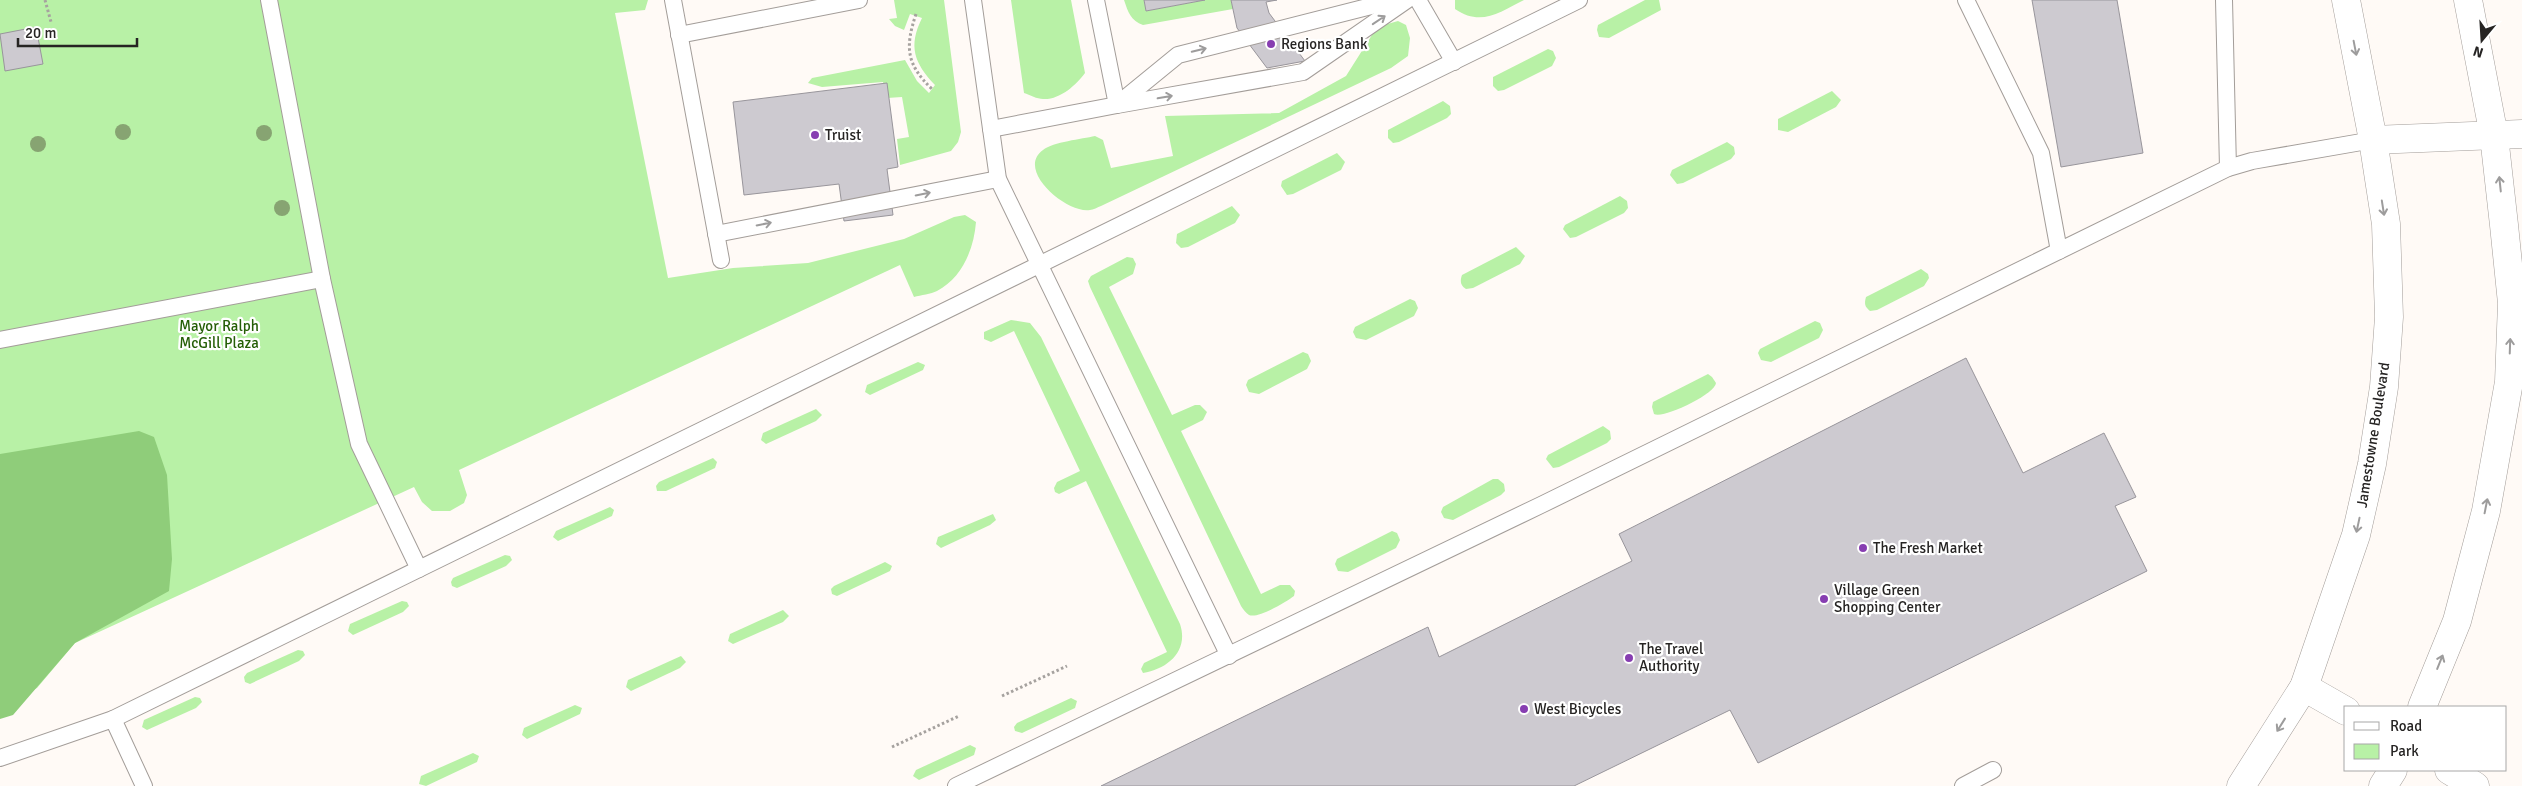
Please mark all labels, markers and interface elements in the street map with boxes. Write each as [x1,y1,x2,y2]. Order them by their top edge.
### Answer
scale bar [18,15,136,47]
one-way arrow [1372,15,1386,25]
north arrow [2457,15,2507,65]
text: 20 m [25,24,56,42]
place label: Regions Bank [1281,35,1368,53]
marker: Regions Bank [1265,38,1277,50]
one-way arrow [2351,39,2360,55]
text: N [2471,42,2485,61]
one-way arrow [1191,44,1207,54]
one-way arrow [1156,91,1172,101]
place label: Truist [825,126,861,144]
marker: Truist [809,129,821,141]
one-way arrow [2495,176,2505,192]
one-way arrow [915,188,931,198]
one-way arrow [2379,199,2389,215]
one-way arrow [755,219,771,229]
park label: Mayor Ralph McGill Plaza [179,317,259,352]
one-way arrow [2506,338,2515,354]
street label: Jamestowne Boulevard [2353,361,2393,509]
one-way arrow [2482,499,2491,515]
one-way arrow [2353,517,2363,533]
place label: The Fresh Market [1873,539,1983,557]
marker: The Fresh Market [1857,542,1869,554]
place label: Village Green Shopping Center [1834,581,1941,616]
marker: Village Green Shopping Center [1818,593,1830,605]
place label: The Travel Authority [1639,640,1703,675]
marker: The Travel Authority [1623,652,1635,664]
one-way arrow [2436,655,2446,670]
place label: West Bicycles [1534,700,1622,718]
marker: West Bicycles [1518,703,1530,715]
legend [2344,706,2507,771]
one-way arrow [2276,717,2286,731]
text: Road [2390,717,2422,735]
text: Park [2390,742,2419,760]

